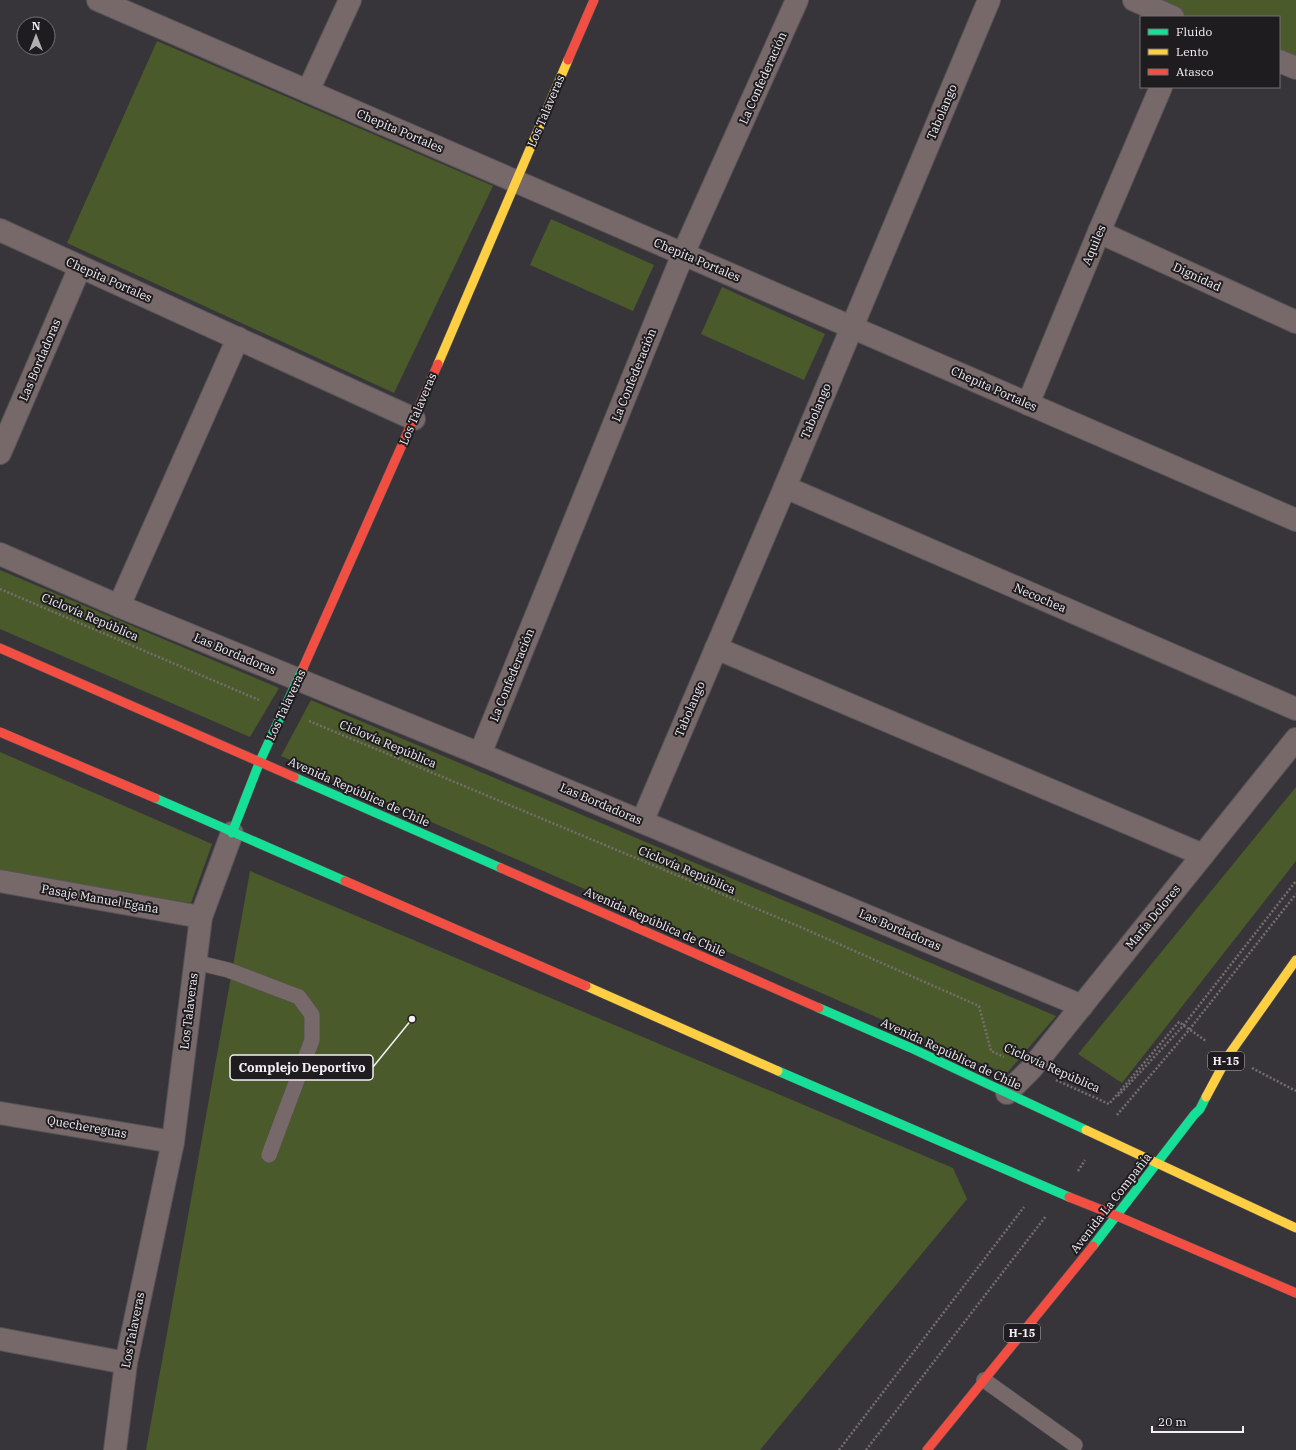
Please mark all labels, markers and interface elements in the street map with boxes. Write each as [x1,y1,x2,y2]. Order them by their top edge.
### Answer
north arrow [16,16,56,56]
legend [1140,16,1280,88]
text: N [32,19,41,33]
text: Fluido [1176,24,1213,39]
street label: La Confederación [736,29,790,126]
text: Lento [1176,44,1208,59]
text: Atasco [1176,64,1214,79]
street label: Los Talaveras [524,72,568,149]
street label: Tabolango [923,82,960,142]
street label: Chepita Portales [355,106,446,156]
street label: Aquiles [1078,222,1109,267]
street label: Chepita Portales [652,235,743,285]
street label: Chepita Portales [64,254,155,305]
street label: Dignidad [1171,259,1224,294]
street label: Las Bordadoras [15,316,64,403]
street label: La Confederación [608,326,659,424]
street label: Chepita Portales [949,363,1040,414]
street label: Los Talaveras [396,370,440,447]
street label: Tabolango [797,381,834,441]
street label: Necochea [1012,580,1069,615]
street label: Ciclovía República [39,589,141,644]
street label: La Confederación [486,626,537,724]
street label: Las Bordadoras [192,629,279,678]
street label: Los Talaveras [263,667,309,743]
street label: Tabolango [671,679,708,739]
street label: Ciclovía República [337,716,439,771]
street label: Avenida República de Chile [286,753,432,830]
street label: Las Bordadoras [558,779,645,828]
street label: Ciclovía República [636,842,738,897]
street label: Pasaje Manuel Egaña [40,881,160,916]
street label: María Dolores [1122,881,1183,952]
street label: Avenida República de Chile [582,883,728,960]
street label: Las Bordadoras [857,905,944,954]
street label: Los Talaveras [176,972,201,1050]
street label: Avenida República de Chile [878,1014,1024,1093]
street label: Ciclovía República [1002,1040,1103,1096]
road number: H-15 [1208,1052,1244,1070]
callout: Complejo Deportivo [230,1055,373,1080]
text: Complejo Deportivo [239,1059,366,1076]
street label: Quechereguas [46,1112,128,1141]
street label: Avenida La Compañía [1067,1149,1155,1256]
street label: Los Talaveras [118,1291,147,1369]
road number: H-15 [1004,1324,1040,1342]
scale bar [1152,1408,1243,1434]
text: 20 m [1158,1414,1187,1429]

